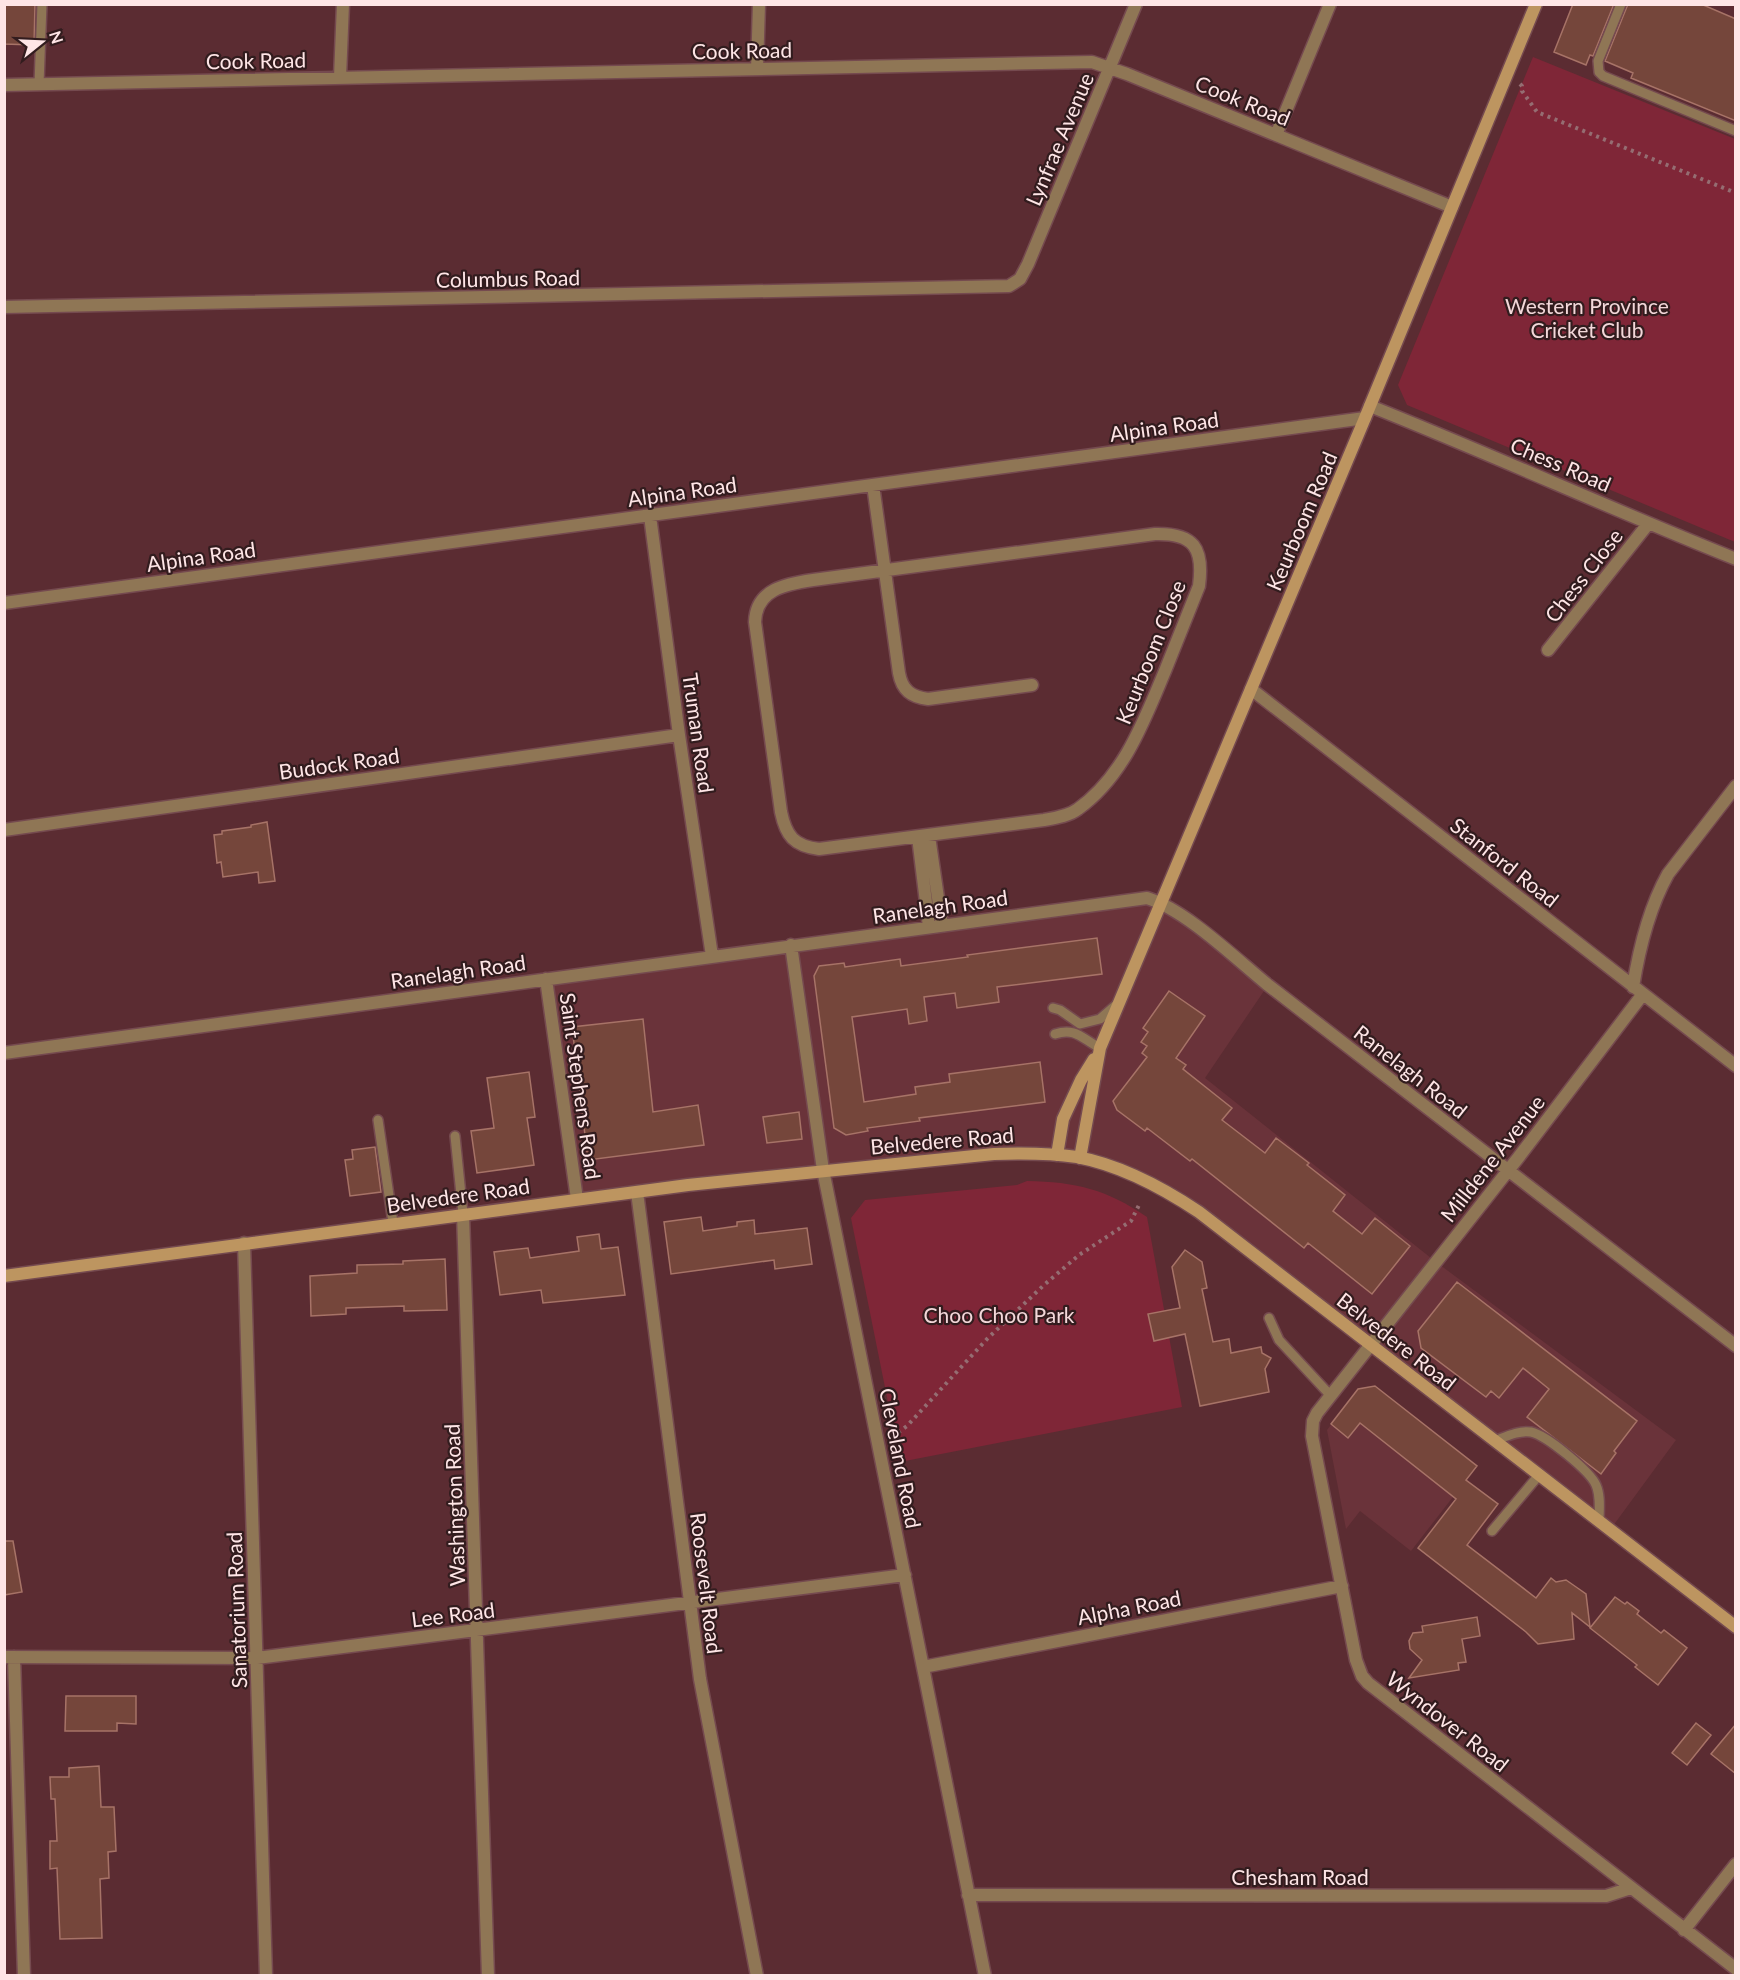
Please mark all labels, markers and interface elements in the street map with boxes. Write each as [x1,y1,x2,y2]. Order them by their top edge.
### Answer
north arrow [12,12,72,72]
text: N [46,28,68,46]
street label: Cook Road [692,37,792,63]
street label: Cook Road [206,47,306,73]
street label: Lynfrae Avenue [1020,69,1098,209]
street label: Cook Road [1192,70,1294,130]
street label: Columbus Road [436,264,580,292]
park label: Western Province Cricket Club [1505,293,1669,342]
street label: Alpina Road [1108,406,1220,446]
street label: Chess Road [1507,432,1615,496]
street label: Keurboom Road [1261,448,1341,594]
street label: Alpina Road [626,471,738,511]
street label: Chess Close [1539,523,1627,627]
street label: Alpina Road [145,536,257,576]
street label: Keurboom Close [1110,576,1190,728]
street label: Truman Road [678,671,720,795]
street label: Budock Road [277,742,401,784]
street label: Stanford Road [1446,812,1564,912]
street label: Ranelagh Road [871,884,1009,928]
street label: Ranelagh Road [389,949,527,993]
street label: Saint Stephens Road [556,991,606,1181]
street label: Ranelagh Road [1350,1019,1472,1123]
street label: Milldene Avenue [1435,1090,1549,1226]
street label: Belvedere Road [869,1121,1015,1159]
street label: Belvedere Road [385,1173,531,1217]
street label: Belvedere Road [1332,1287,1462,1395]
park label: Choo Choo Park [924,1302,1075,1327]
street label: Cleveland Road [875,1386,927,1530]
street label: Washington Road [439,1423,469,1587]
street label: Roosevelt Road [686,1511,728,1655]
street label: Sanatorium Road [221,1531,251,1689]
street label: Alpha Road [1075,1585,1183,1629]
street label: Lee Road [410,1596,496,1632]
street label: Wyndover Road [1382,1666,1514,1776]
street label: Chesham Road [1231,1864,1369,1889]

